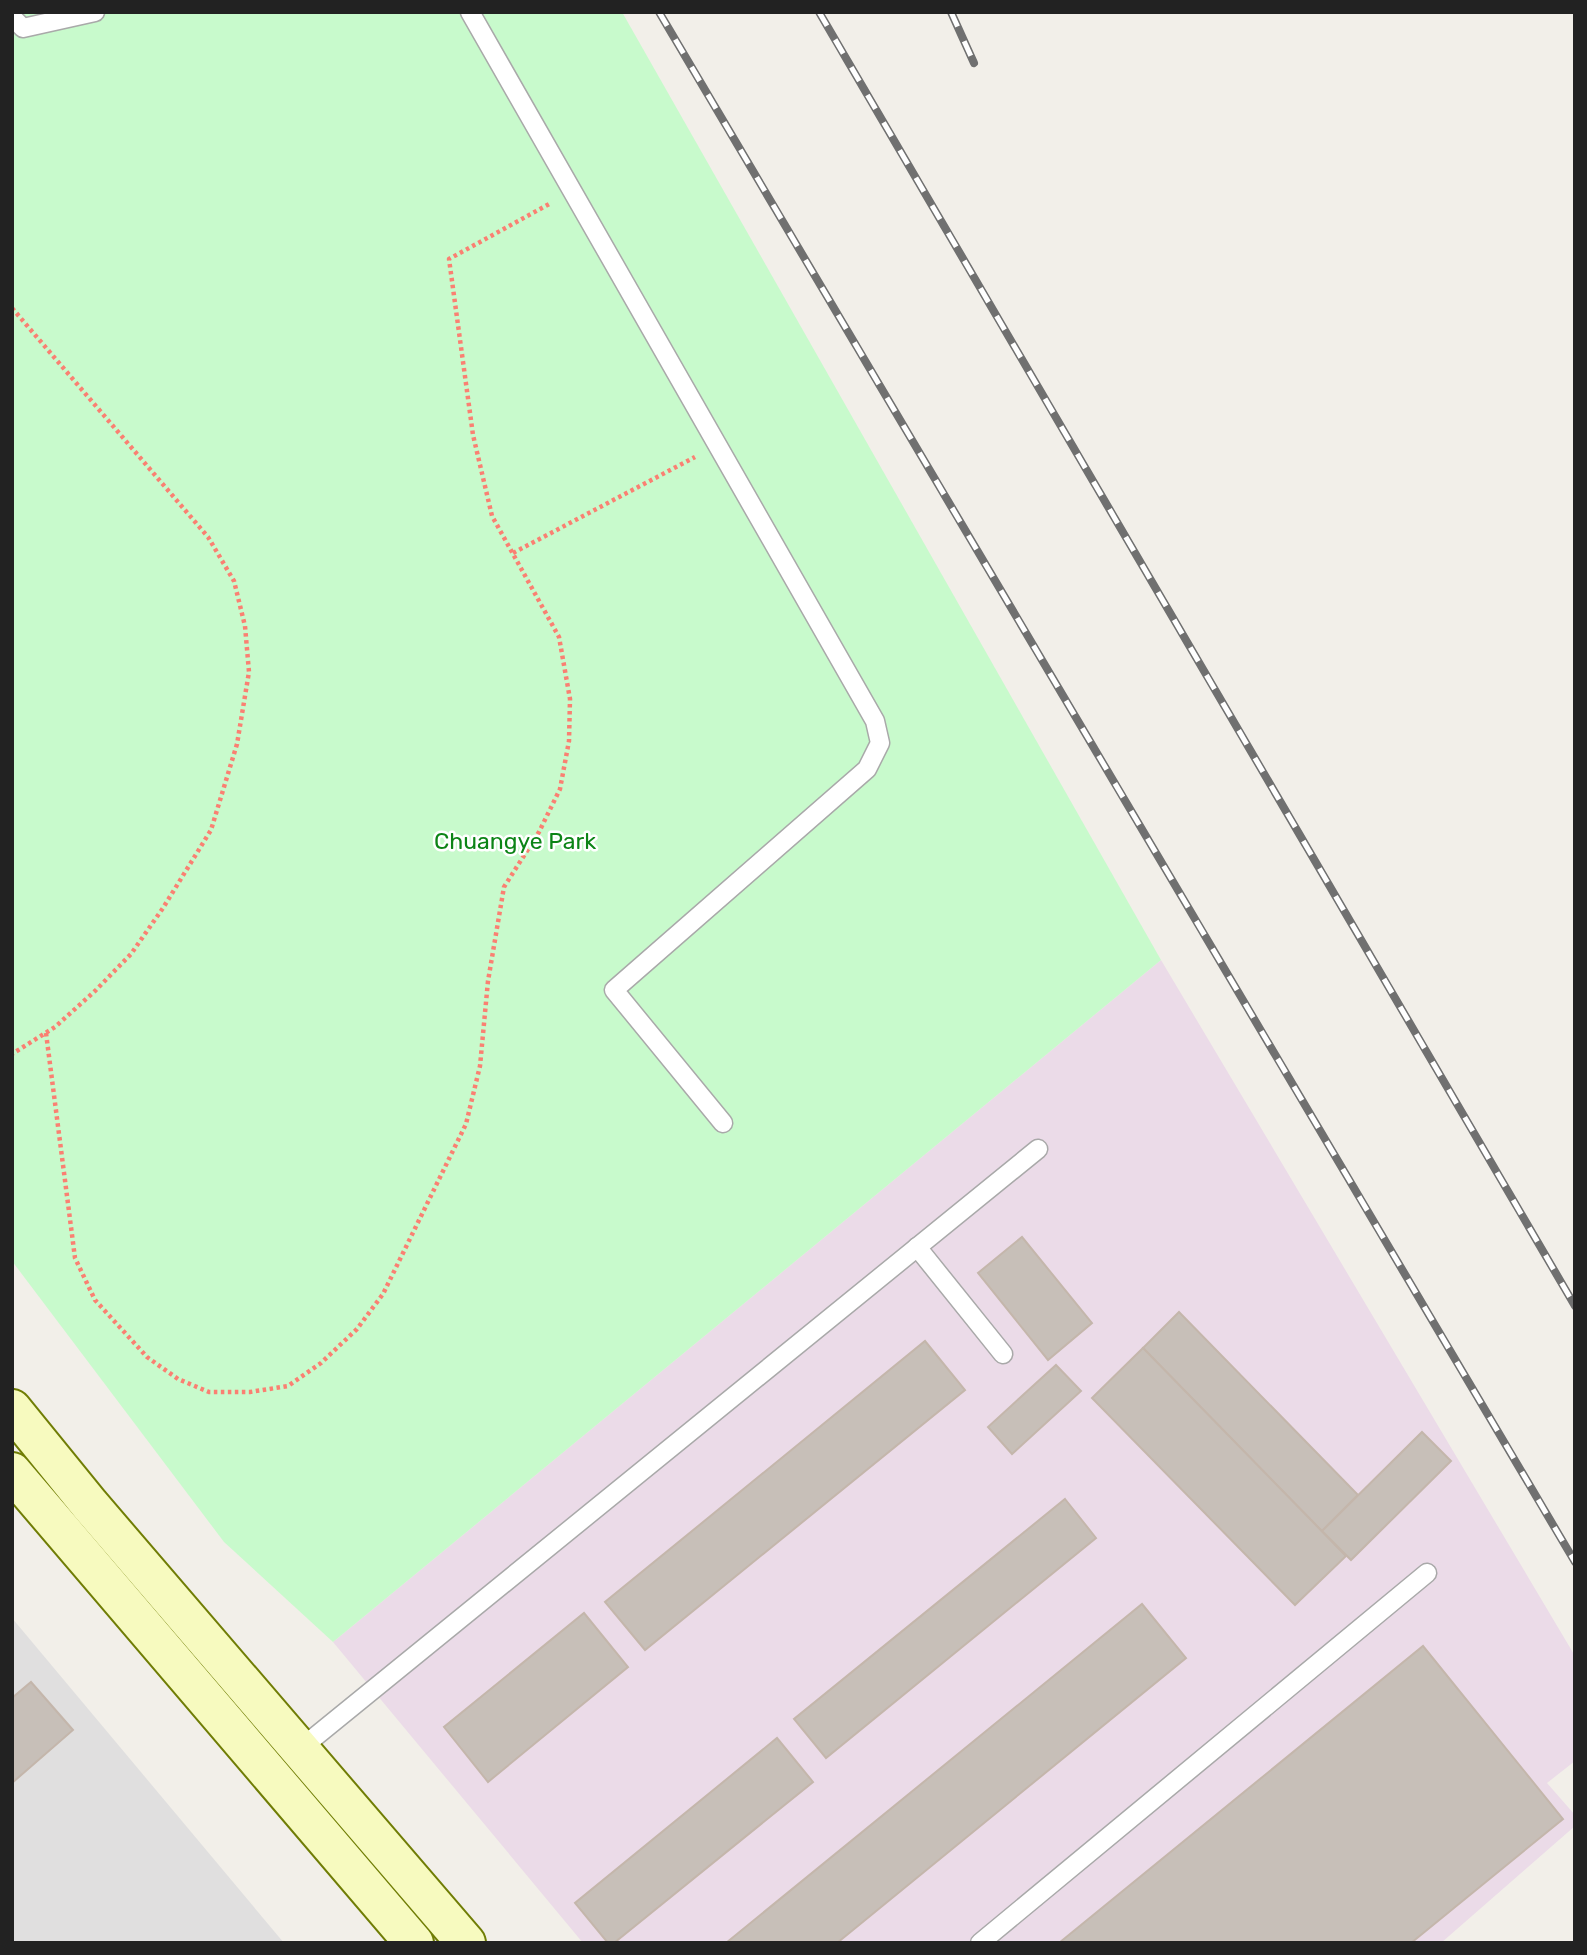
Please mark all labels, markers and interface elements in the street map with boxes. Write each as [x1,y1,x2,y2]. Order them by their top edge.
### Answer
park label: Chuangye Park [434,827,596,855]

